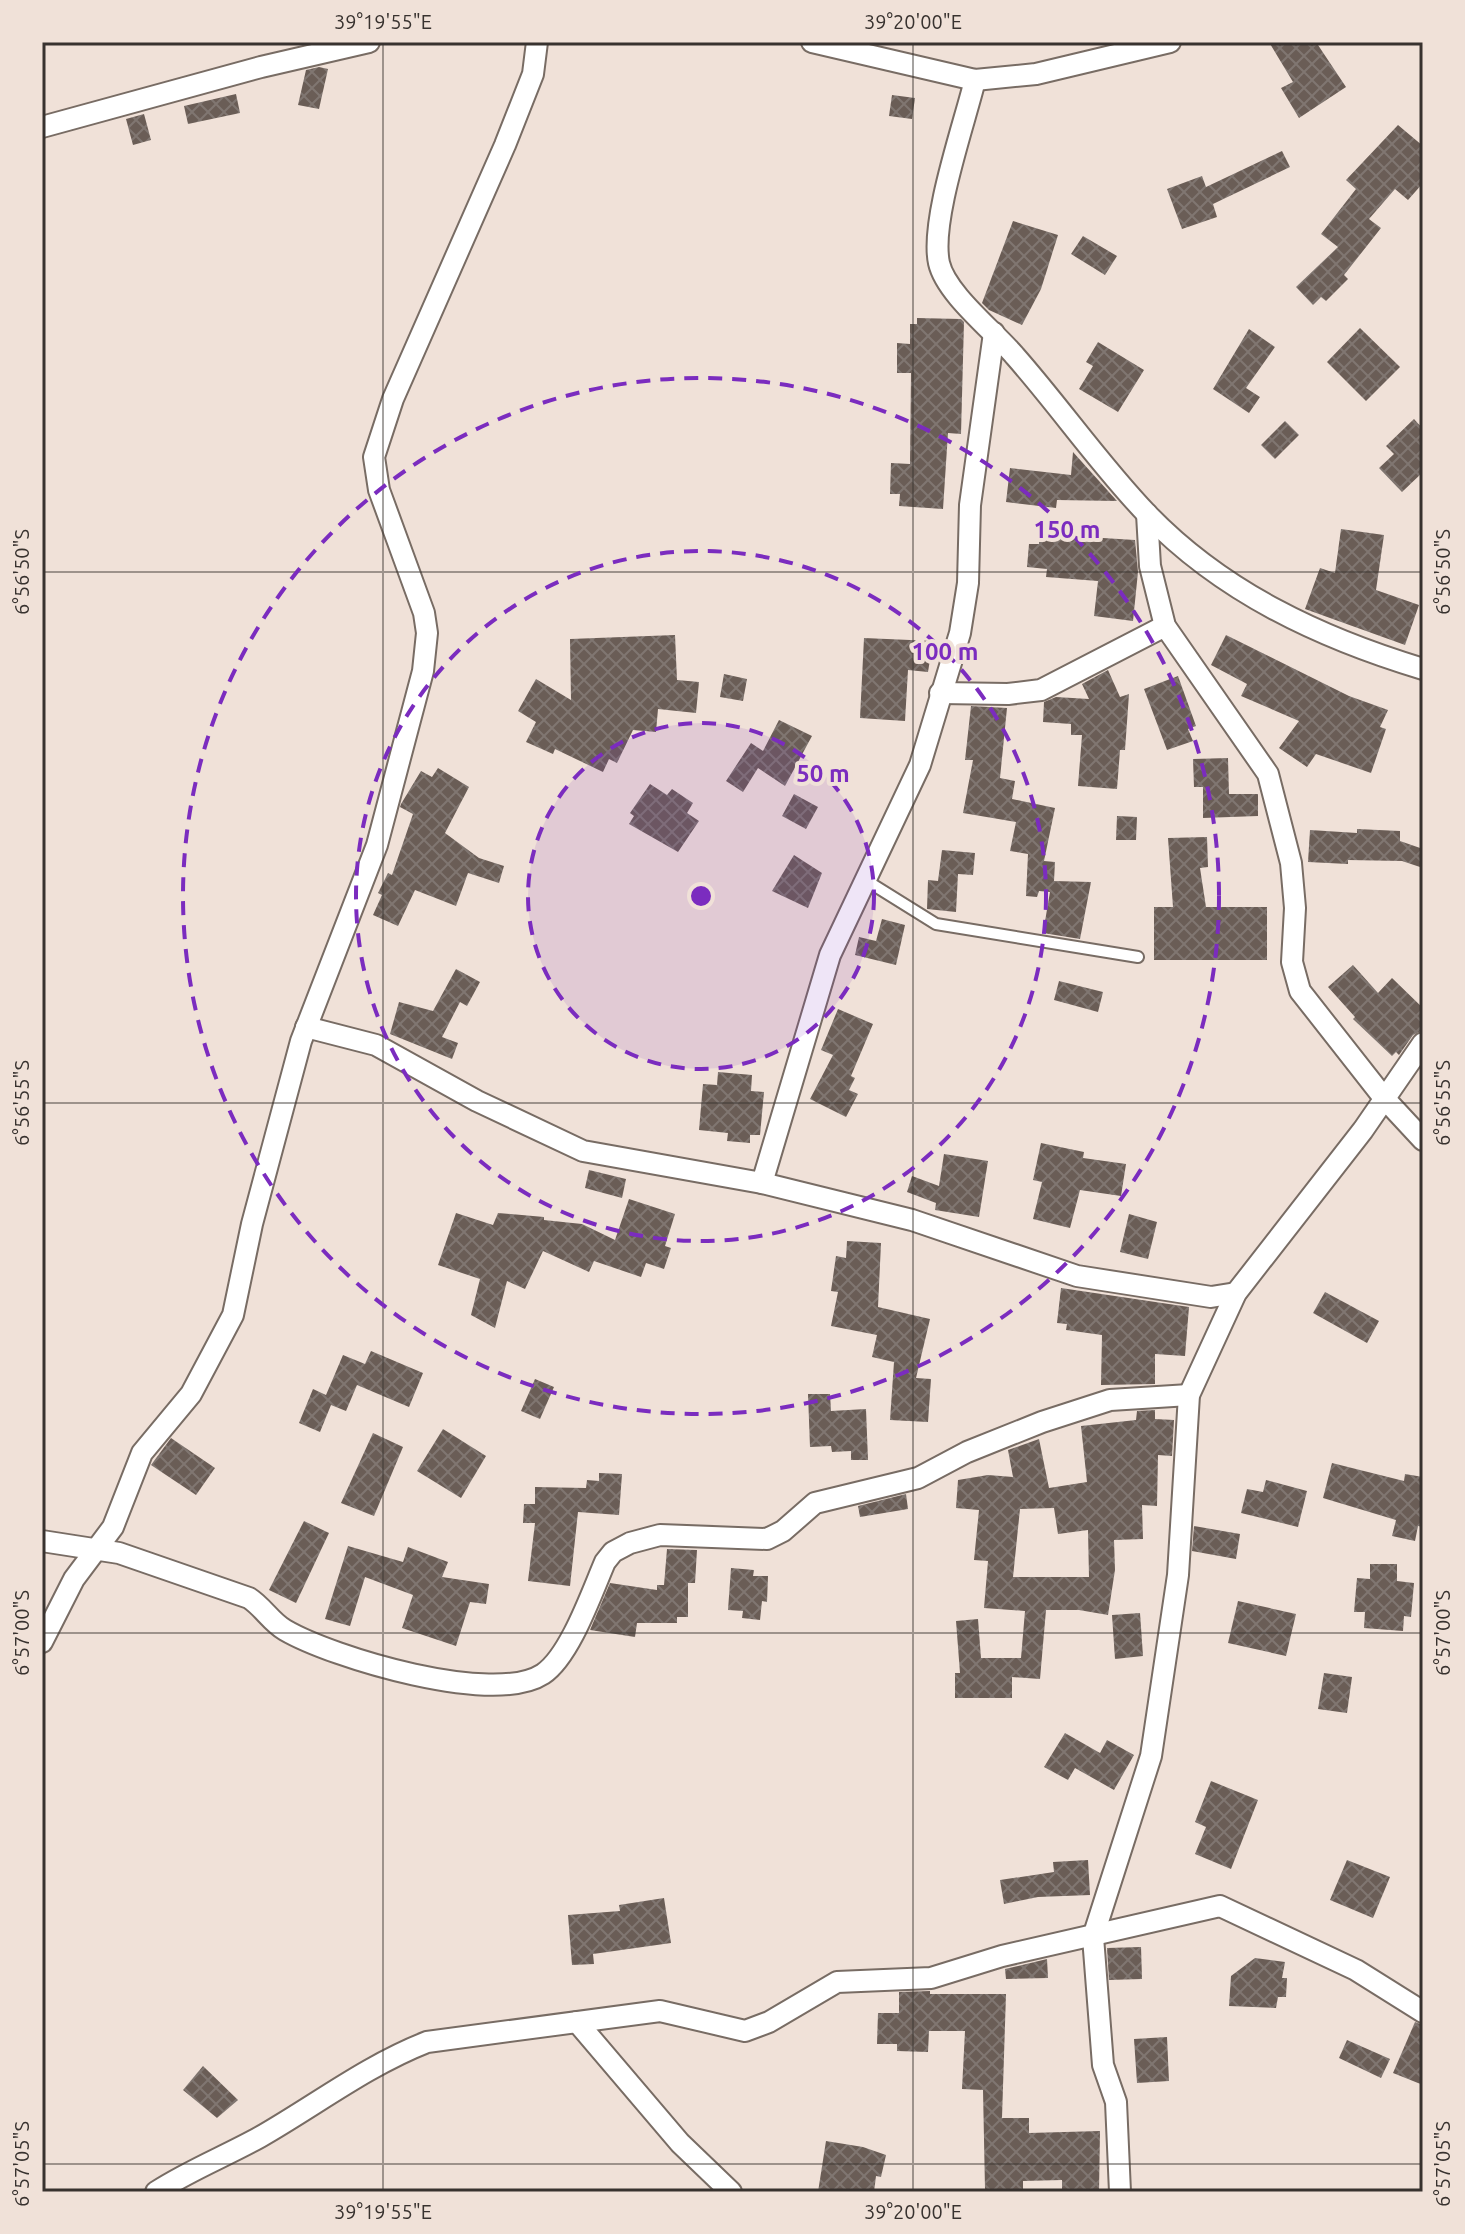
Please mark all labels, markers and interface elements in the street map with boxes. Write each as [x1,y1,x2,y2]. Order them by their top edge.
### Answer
text: 39°19'55"E [334,10,432,33]
text: 39°20'00"E [864,10,962,33]
text: 150 m [1034,516,1100,543]
text: 6°56'50"S [10,529,33,615]
text: 6°56'50"S [1431,529,1454,615]
text: 100 m [912,638,978,665]
text: 50 m [796,760,850,787]
centre of rings [687,882,715,910]
text: 6°56'55"S [10,1060,33,1146]
text: 6°56'55"S [1431,1060,1454,1146]
text: 6°57'00"S [10,1590,33,1676]
text: 6°57'00"S [1431,1590,1454,1676]
text: 6°57'05"S [10,2121,33,2207]
text: 6°57'05"S [1431,2121,1454,2207]
text: 39°19'55"E [334,2200,432,2223]
text: 39°20'00"E [864,2200,962,2223]

